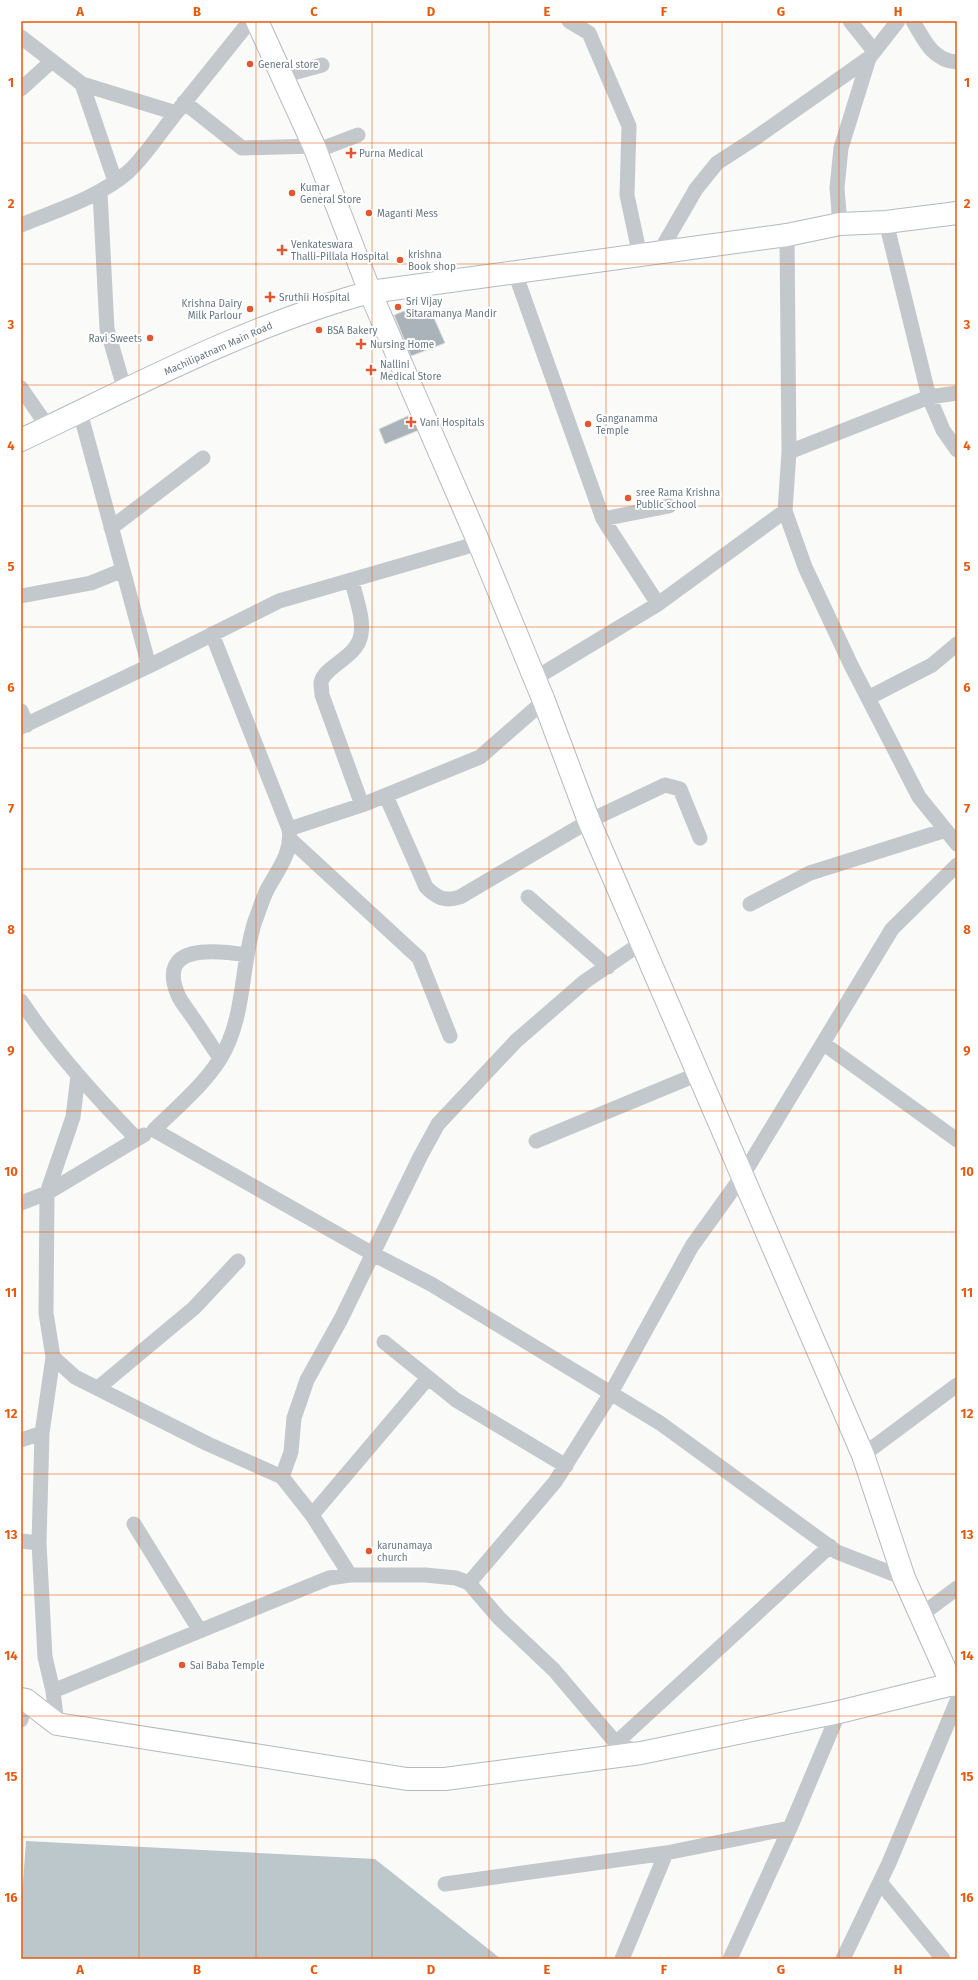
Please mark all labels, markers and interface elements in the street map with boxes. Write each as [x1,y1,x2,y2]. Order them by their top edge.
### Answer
text: A [75,4,84,19]
text: B [193,4,201,19]
text: C [310,4,318,19]
text: D [427,4,436,19]
text: E [544,4,551,19]
text: F [661,4,668,19]
text: G [777,4,785,19]
text: H [894,4,902,19]
marker: General store [245,59,255,69]
place label: General store [258,59,318,71]
text: 1 [8,75,14,90]
text: 1 [964,75,970,90]
marker: Purna Medical [346,148,356,158]
place label: Purna Medical [359,148,423,160]
place label: Kumar General Store [300,182,361,206]
marker: Kumar General Store [287,188,297,198]
text: 2 [8,196,15,211]
text: 2 [964,196,971,211]
marker: Maganti Mess [364,208,374,218]
place label: Maganti Mess [377,208,438,220]
place label: Venkateswara Thalli-Pillala Hospital [291,239,389,263]
marker: Venkateswara Thalli-Pillala Hospital [276,244,288,256]
place label: krishna Book shop [408,249,456,273]
marker: krishna Book shop [395,255,405,265]
marker: Sruthii Hospital [264,291,276,303]
place label: Sruthii Hospital [279,292,350,304]
place label: Sri Vijay Sitaramanya Mandir [406,296,497,320]
place label: Krishna Dairy Milk Parlour [182,298,242,322]
marker: Sri Vijay Sitaramanya Mandir [393,302,403,312]
marker: Krishna Dairy Milk Parlour [245,304,255,314]
text: 3 [7,317,15,332]
text: 3 [963,317,971,332]
street label: Machilipatnam Main Road [162,320,275,378]
marker: BSA Bakery [314,325,324,335]
place label: BSA Bakery [327,325,378,337]
place label: Ravi Sweets [89,333,142,345]
marker: Ravi Sweets [145,333,155,343]
marker: Nursing Home [355,338,367,350]
place label: Nursing Home [370,339,434,351]
place label: Nallini Medical Store [380,359,441,383]
marker: Nallini Medical Store [365,364,377,376]
place label: Ganganamma Temple [596,413,658,437]
marker: Vani Hospitals [405,416,417,428]
place label: Vani Hospitals [420,417,485,429]
marker: Ganganamma Temple [583,419,593,429]
text: 4 [7,438,15,453]
text: 4 [963,438,971,453]
place label: sree Rama Krishna Public school [636,487,720,511]
marker: sree Rama Krishna Public school [623,493,633,503]
text: 5 [8,559,15,574]
text: 5 [964,559,971,574]
text: 6 [7,680,15,695]
text: 6 [963,680,971,695]
text: 7 [8,801,14,816]
text: 7 [964,801,970,816]
text: 8 [7,922,15,937]
text: 8 [963,922,971,937]
text: 9 [7,1043,15,1058]
text: 9 [963,1043,971,1058]
text: 10 [4,1164,18,1179]
text: 10 [960,1164,974,1179]
text: 11 [5,1285,17,1300]
text: 11 [961,1285,973,1300]
text: 12 [5,1406,18,1421]
text: 12 [961,1406,974,1421]
text: 13 [5,1527,18,1542]
text: 13 [961,1527,974,1542]
place label: karunamaya church [377,1540,432,1564]
marker: karunamaya church [364,1546,374,1556]
text: 14 [4,1648,18,1663]
text: 14 [960,1648,974,1663]
marker: Sai Baba Temple [177,1660,187,1670]
place label: Sai Baba Temple [190,1660,265,1672]
text: 15 [4,1769,18,1784]
text: 15 [960,1769,974,1784]
text: 16 [4,1890,18,1905]
text: 16 [960,1890,974,1905]
text: A [75,1962,84,1977]
text: B [193,1962,201,1977]
text: C [310,1962,318,1977]
text: D [427,1962,436,1977]
text: E [544,1962,551,1977]
text: F [661,1962,668,1977]
text: G [777,1962,785,1977]
text: H [894,1962,902,1977]

